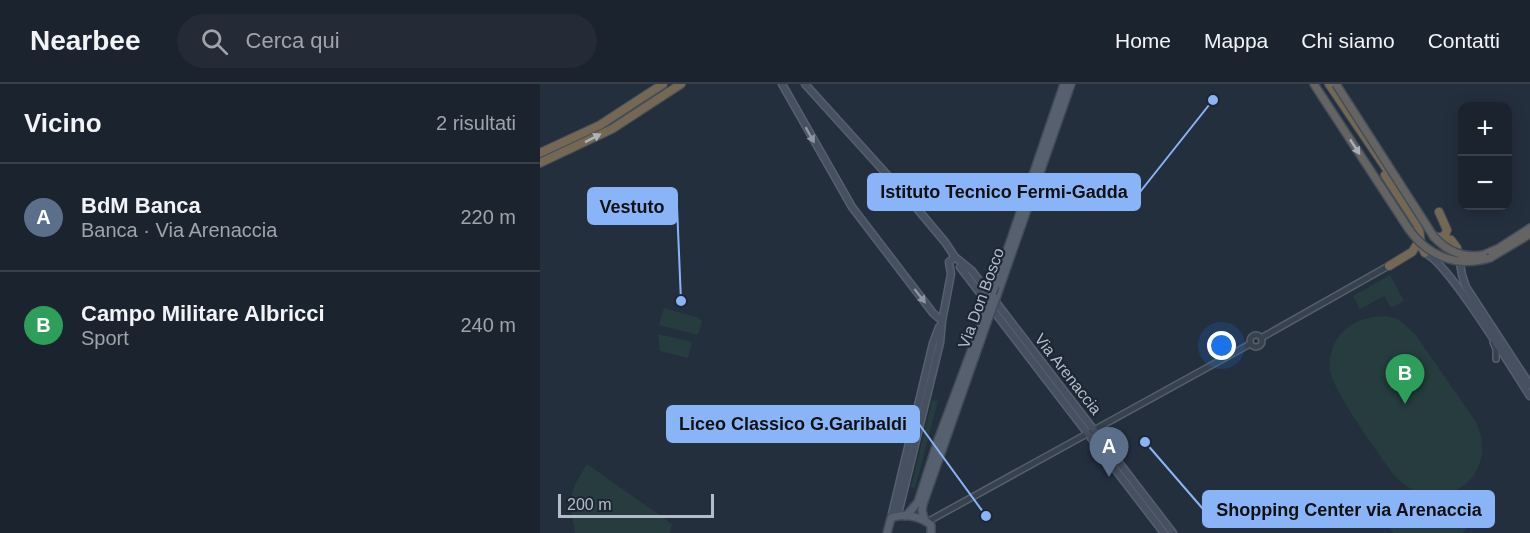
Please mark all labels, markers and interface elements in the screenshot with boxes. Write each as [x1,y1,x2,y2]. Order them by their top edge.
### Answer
search box [177,14,597,68]
text: Nearbee [30,25,141,56]
icon: search [198,25,231,58]
text: Cerca qui [246,28,340,53]
text: Home [1115,29,1171,52]
text: Mappa [1204,29,1268,52]
text: Chi siamo [1301,29,1395,52]
text: Contatti [1428,29,1500,52]
map controls [1458,102,1512,210]
button: + [1458,102,1512,156]
text: Vicino [24,108,102,138]
text: 2 risultati [436,112,516,134]
one-way arrow [805,127,815,144]
one-way arrow [584,134,602,144]
one-way arrow [1349,139,1360,155]
button: − [1458,156,1512,210]
callout: Istituto Tecnico Fermi-Gadda [868,174,1140,210]
text: Istituto Tecnico Fermi-Gadda [880,182,1129,202]
callout: Vestuto [588,188,677,224]
text: BdM Banca [81,193,201,218]
text: Vestuto [599,197,665,217]
text: A [36,206,51,228]
text: 220 m [460,206,516,228]
text: Banca · Via Arenaccia [81,219,277,241]
street label: Via Don Bosco [955,245,1007,350]
one-way arrow [913,288,926,304]
text: Campo Militare Albricci [81,301,325,326]
text: B [36,314,51,336]
text: 240 m [460,314,516,336]
text: Sport [81,327,129,349]
street label: Via Arenaccia [1031,330,1105,418]
your location [1207,331,1236,360]
pin: B [1386,354,1424,404]
callout: Liceo Classico G.Garibaldi [667,406,919,442]
text: Liceo Classico G.Garibaldi [679,414,907,434]
pin: A [1090,428,1128,477]
scale bar [558,491,714,518]
callout: Shopping Center via Arenaccia [1203,491,1494,527]
text: 200 m [567,496,611,513]
text: Shopping Center via Arenaccia [1216,500,1483,520]

